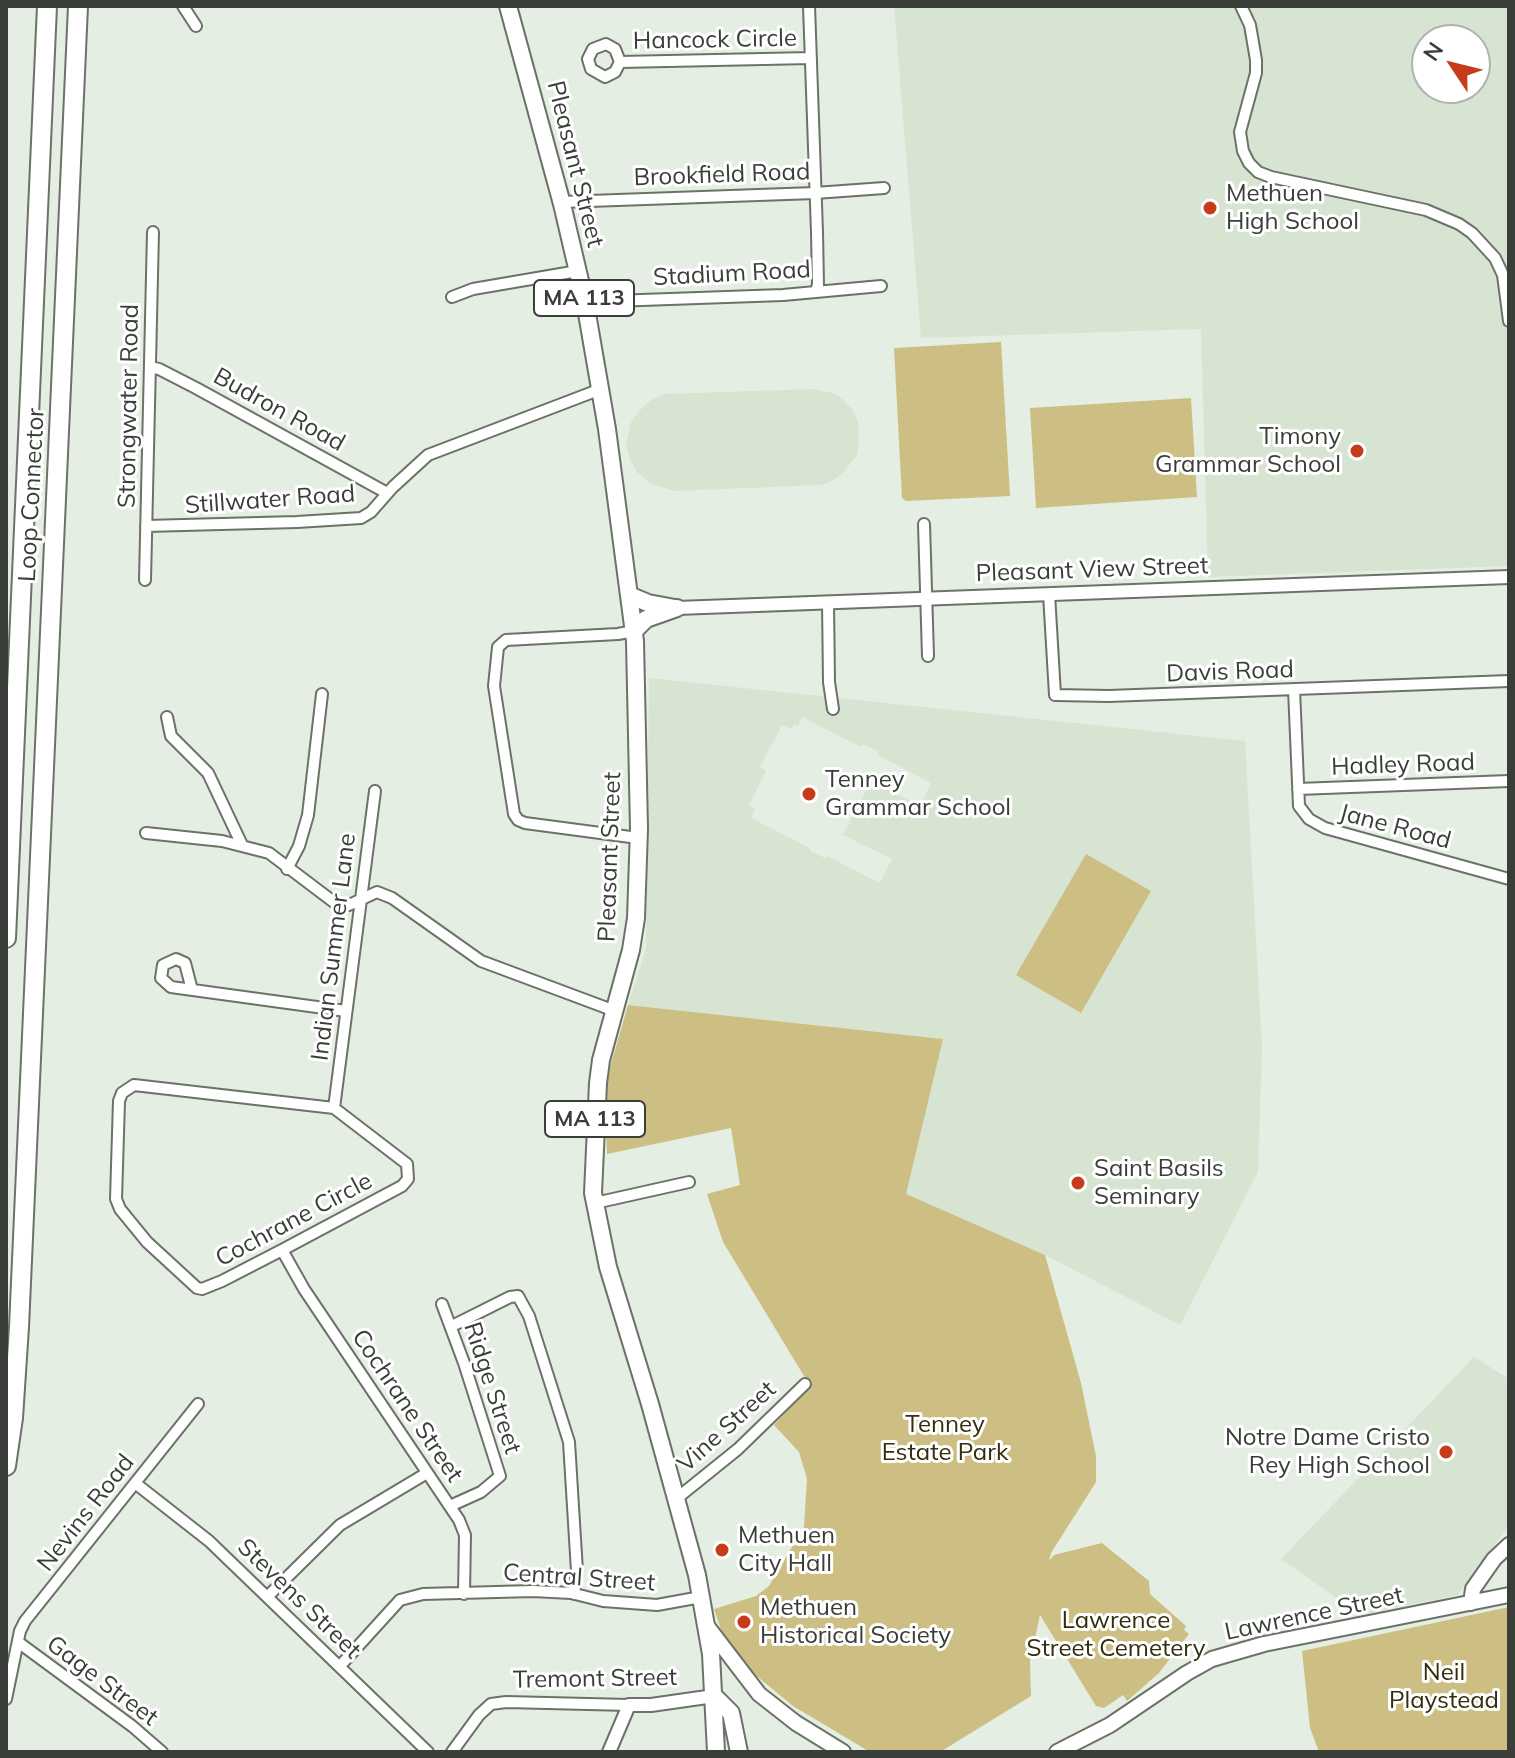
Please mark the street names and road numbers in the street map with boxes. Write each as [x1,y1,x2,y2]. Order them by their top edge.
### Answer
street label: Hancock Circle [633,24,797,56]
street label: Pleasant Street [540,78,610,250]
street label: Brookfield Road [633,158,811,192]
street label: Stadium Road [652,255,812,293]
road number: MA 113 [534,280,634,316]
street label: Strongwater Road [113,304,145,508]
street label: Budron Road [208,362,350,458]
street label: Loop Connector [13,407,51,583]
street label: Stillwater Road [184,480,356,520]
street label: Pleasant View Street [975,552,1209,588]
street label: Davis Road [1166,655,1294,689]
street label: Hadley Road [1331,748,1475,782]
street label: Pleasant Street [593,771,627,943]
street label: Jane Road [1336,798,1454,856]
street label: Indian Summer Lane [306,832,362,1062]
road number: MA 113 [545,1101,645,1137]
street label: Cochrane Circle [211,1167,377,1273]
street label: Ridge Street [457,1318,527,1458]
street label: Cochrane Street [345,1324,469,1488]
street label: Vine Street [672,1375,782,1479]
street label: Nevins Road [31,1449,141,1577]
street label: Stevens Street [231,1533,367,1665]
street label: Central Street [502,1558,656,1598]
street label: Lawrence Street [1222,1581,1406,1647]
street label: Gage Street [41,1630,163,1732]
street label: Tremont Street [513,1663,677,1695]

